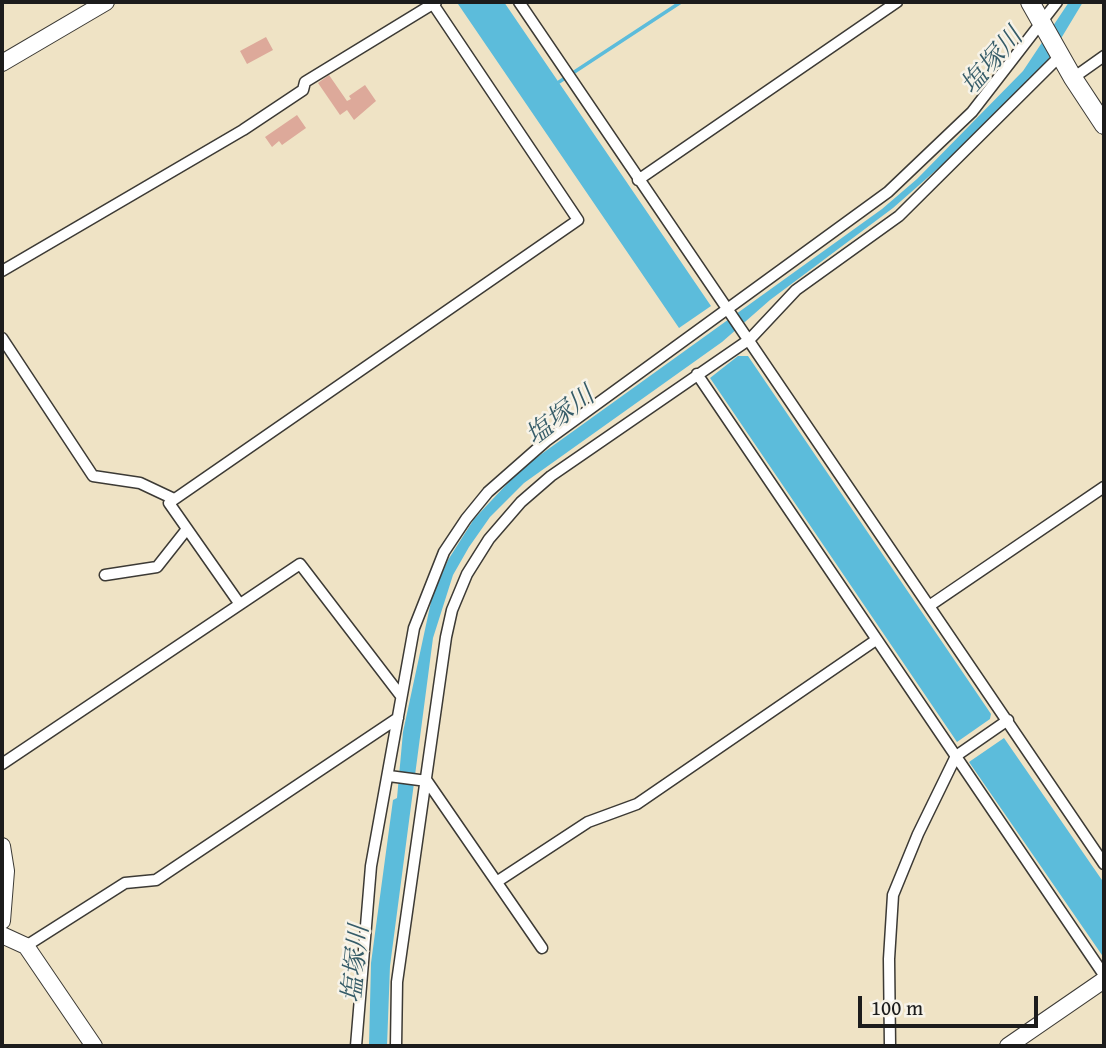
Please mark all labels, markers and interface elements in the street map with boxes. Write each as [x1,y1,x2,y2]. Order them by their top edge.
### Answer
water label: 塩塚川 [956,22,1030,102]
water label: 塩塚川 [520,381,602,453]
water label: 塩塚川 [337,924,377,1004]
scale bar [861,982,1041,1026]
text: 100 m [871,992,923,1023]

